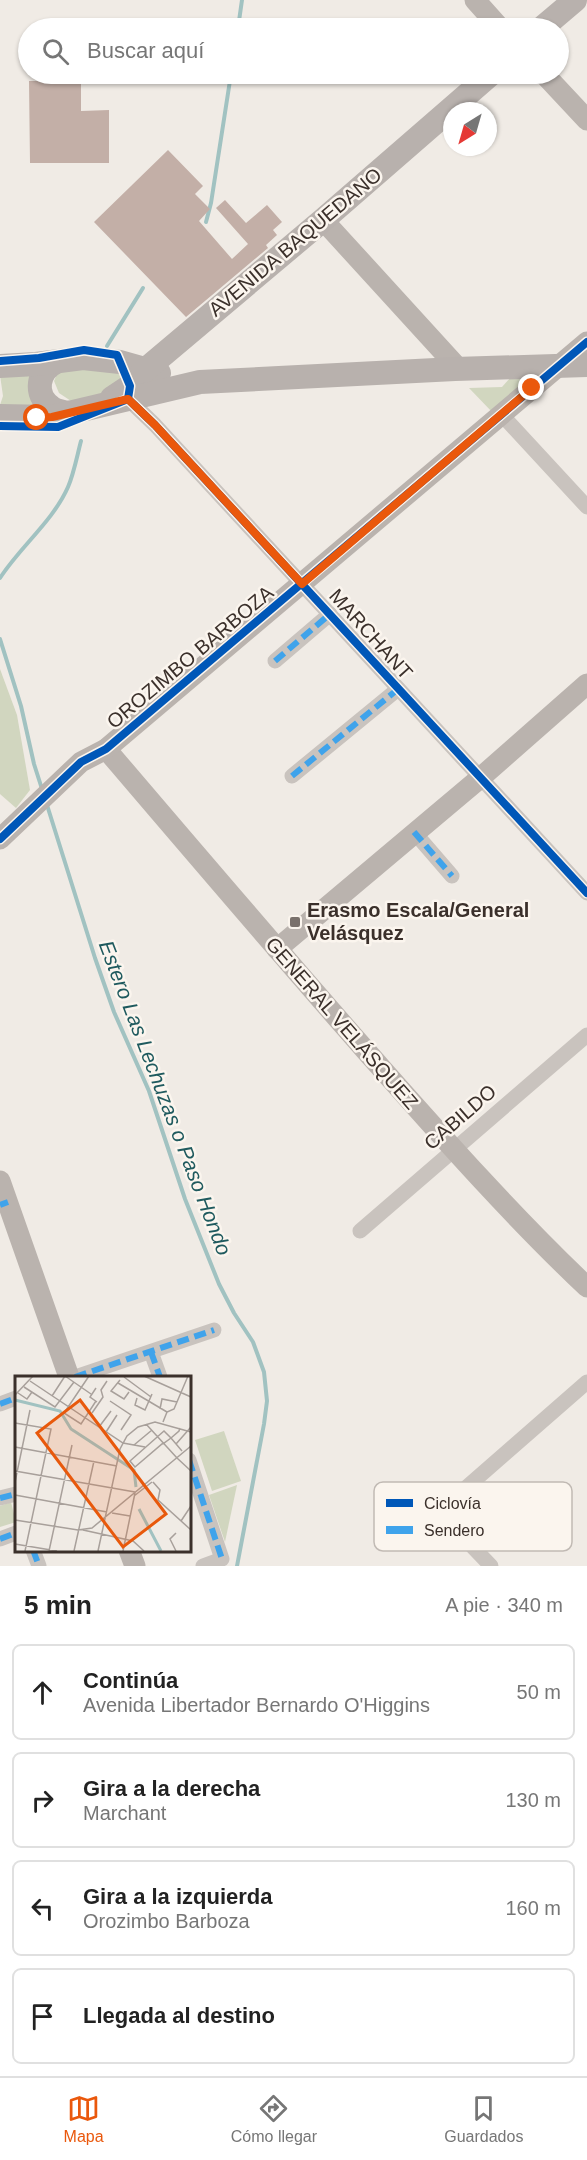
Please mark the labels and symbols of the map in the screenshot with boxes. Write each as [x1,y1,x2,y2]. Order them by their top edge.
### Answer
north arrow [443,102,497,156]
street label: AVENIDA BAQUEDANO [204,163,386,321]
route end [518,374,544,400]
route start [23,404,49,430]
street label: OROZIMBO BARBOZA [102,581,278,733]
street label: MARCHANT [325,585,417,683]
place label: Erasmo Escala/General Velásquez [307,899,529,944]
marker: Erasmo Escala/General Velásquez [288,915,302,929]
street label: GENERAL VELÁSQUEZ [261,933,423,1113]
water label: Estero Las Lechuzas o Paso Hondo [95,937,236,1259]
street label: CABILDO [420,1080,500,1154]
inset map [15,1376,190,1551]
legend [374,1482,572,1551]
text: Ciclovía [424,1495,481,1512]
text: Sendero [424,1522,485,1539]

